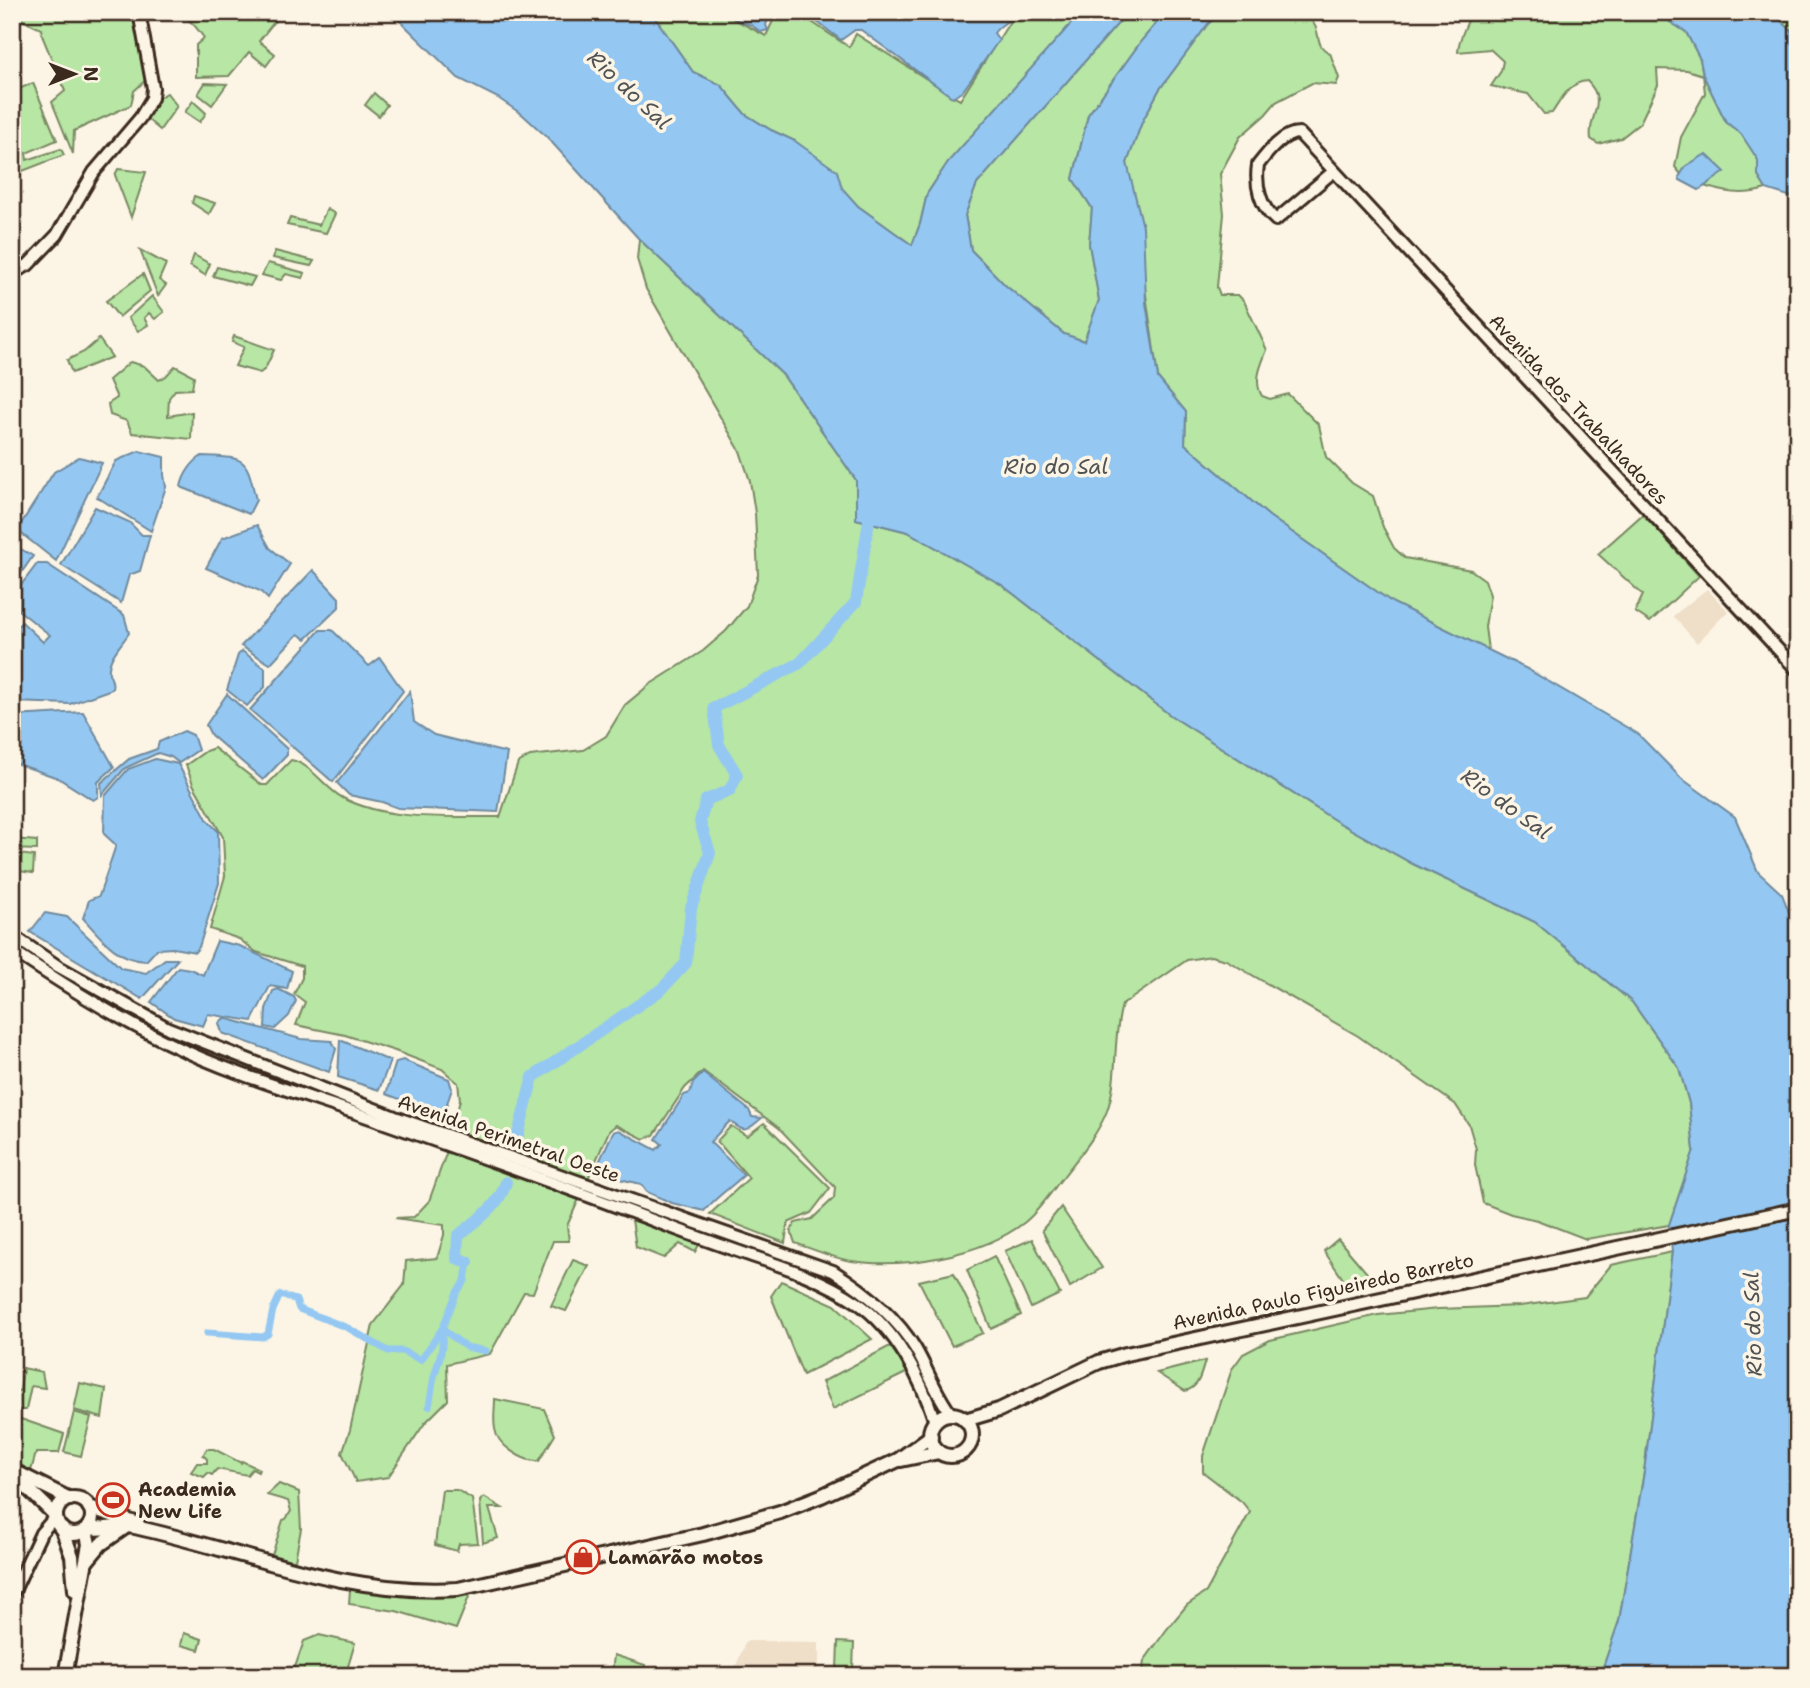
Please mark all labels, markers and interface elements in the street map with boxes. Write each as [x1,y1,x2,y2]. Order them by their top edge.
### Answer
north arrow [38,38,108,108]
water label: Rio do Sal [581,44,677,136]
text: N [78,66,103,82]
street label: Avenida dos Trabalhadores [1484,309,1674,510]
water label: Rio do Sal [1004,453,1108,481]
water label: Rio do Sal [1455,762,1557,846]
street label: Avenida Perimetral Oeste [395,1089,623,1188]
street label: Avenida Paulo Figueiredo Barreto [1170,1247,1476,1336]
water label: Rio do Sal [1737,1271,1769,1377]
place label: Academia New Life [138,1477,236,1524]
sports icon: Academia New Life [94,1481,132,1519]
shop icon: Lamarão motos [564,1538,602,1576]
place label: Lamarão motos [608,1545,763,1570]

